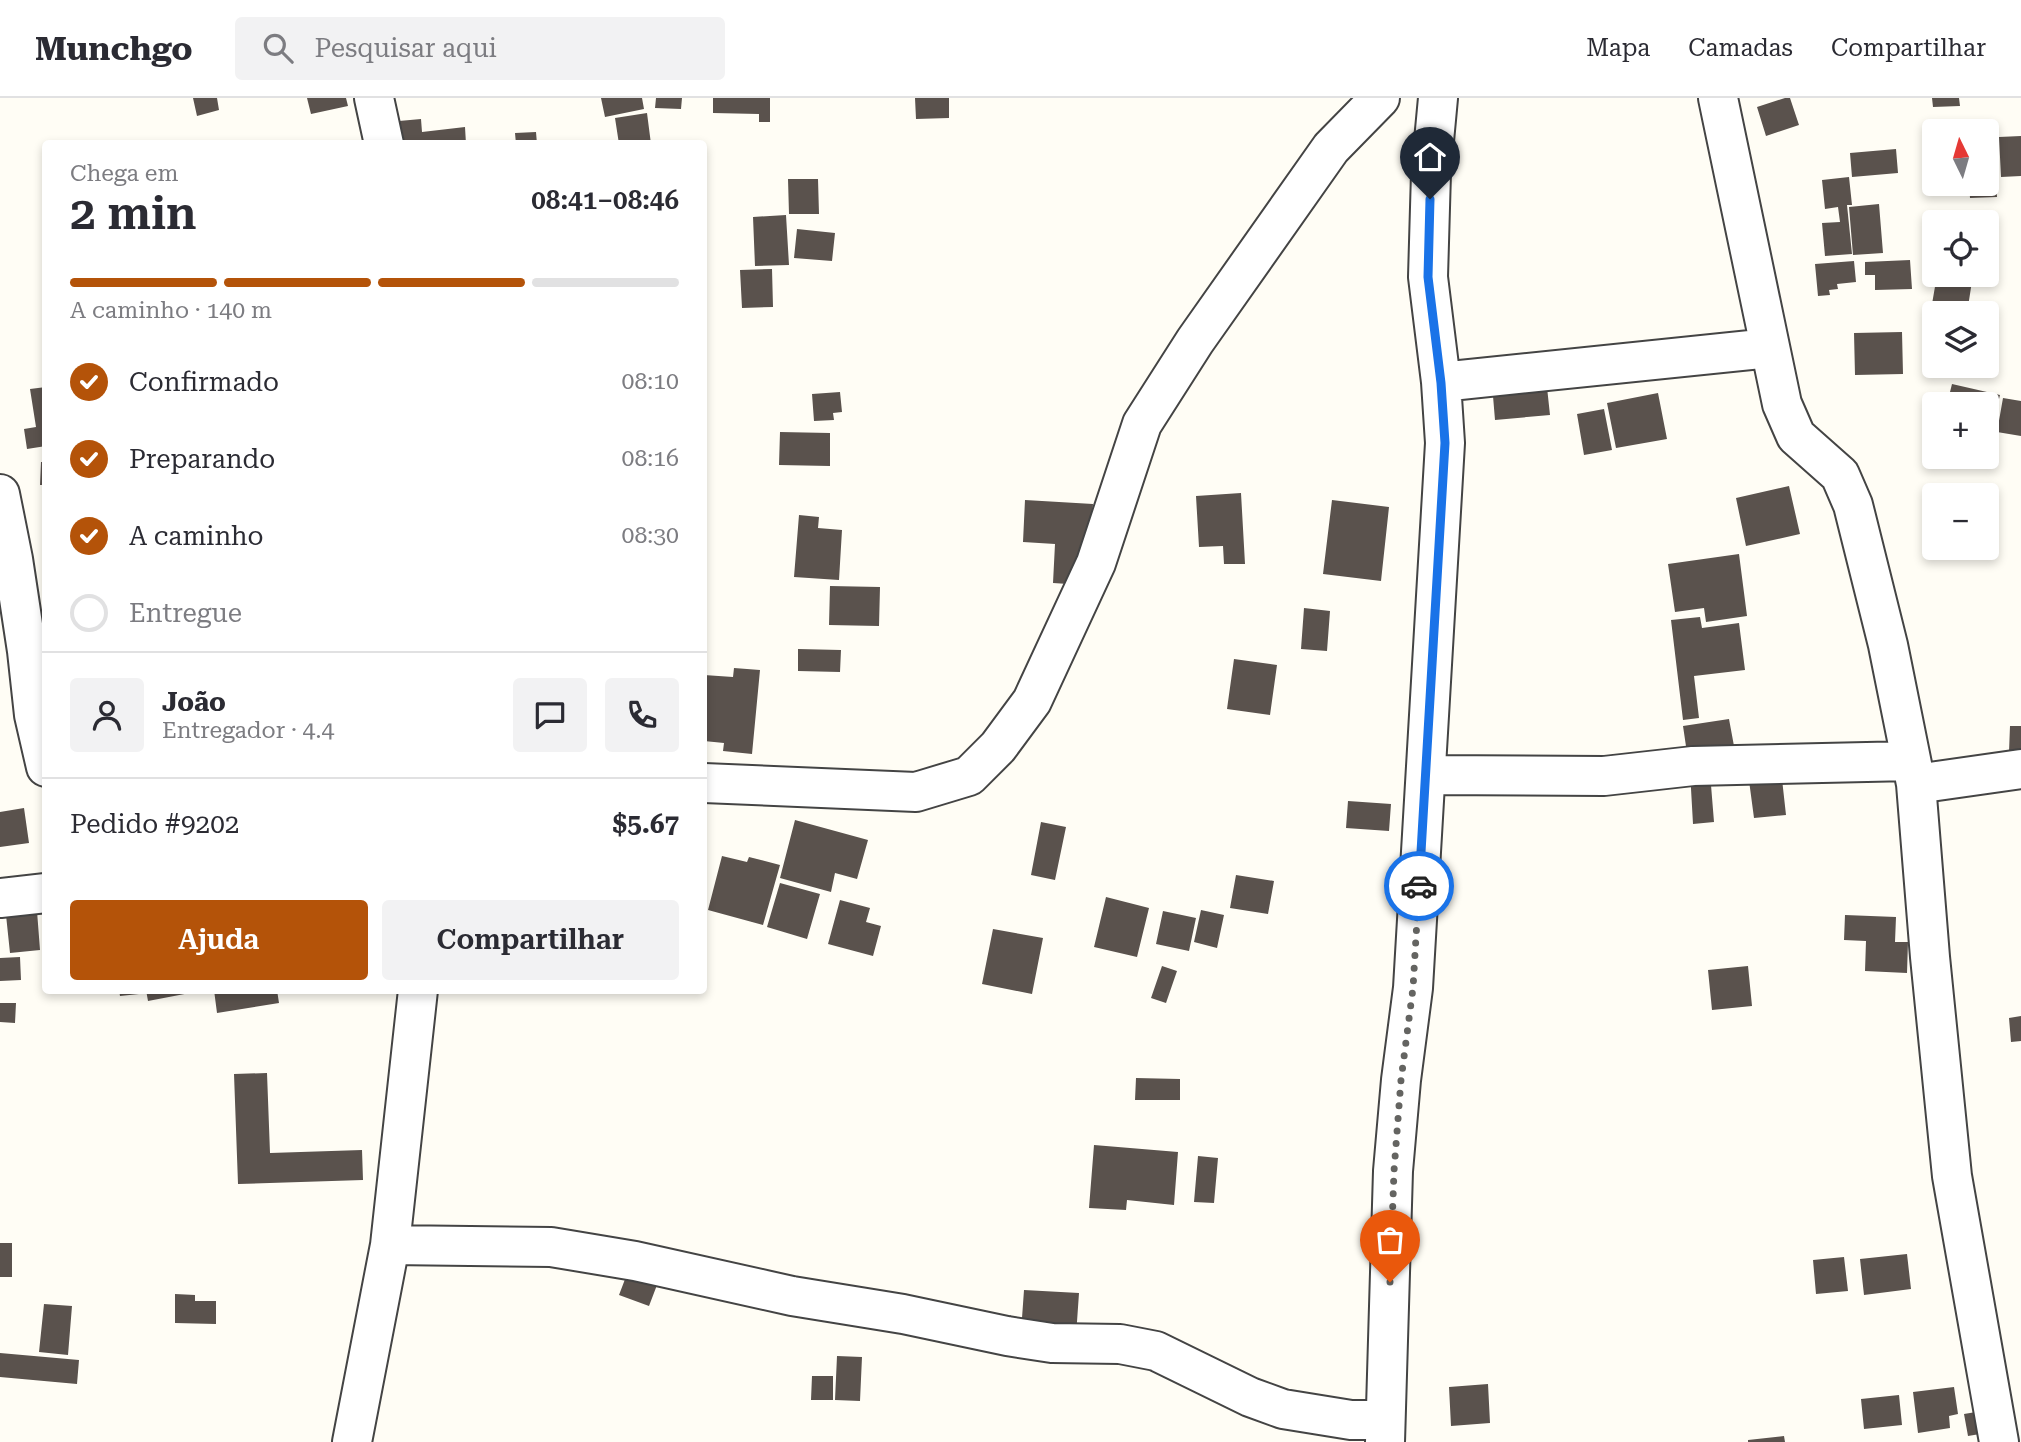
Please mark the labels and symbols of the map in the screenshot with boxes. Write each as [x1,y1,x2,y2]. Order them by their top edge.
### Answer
north arrow [1922,119,1998,196]
pin [1400,127,1460,199]
courier [1384,851,1454,921]
pin [1360,1210,1420,1282]

